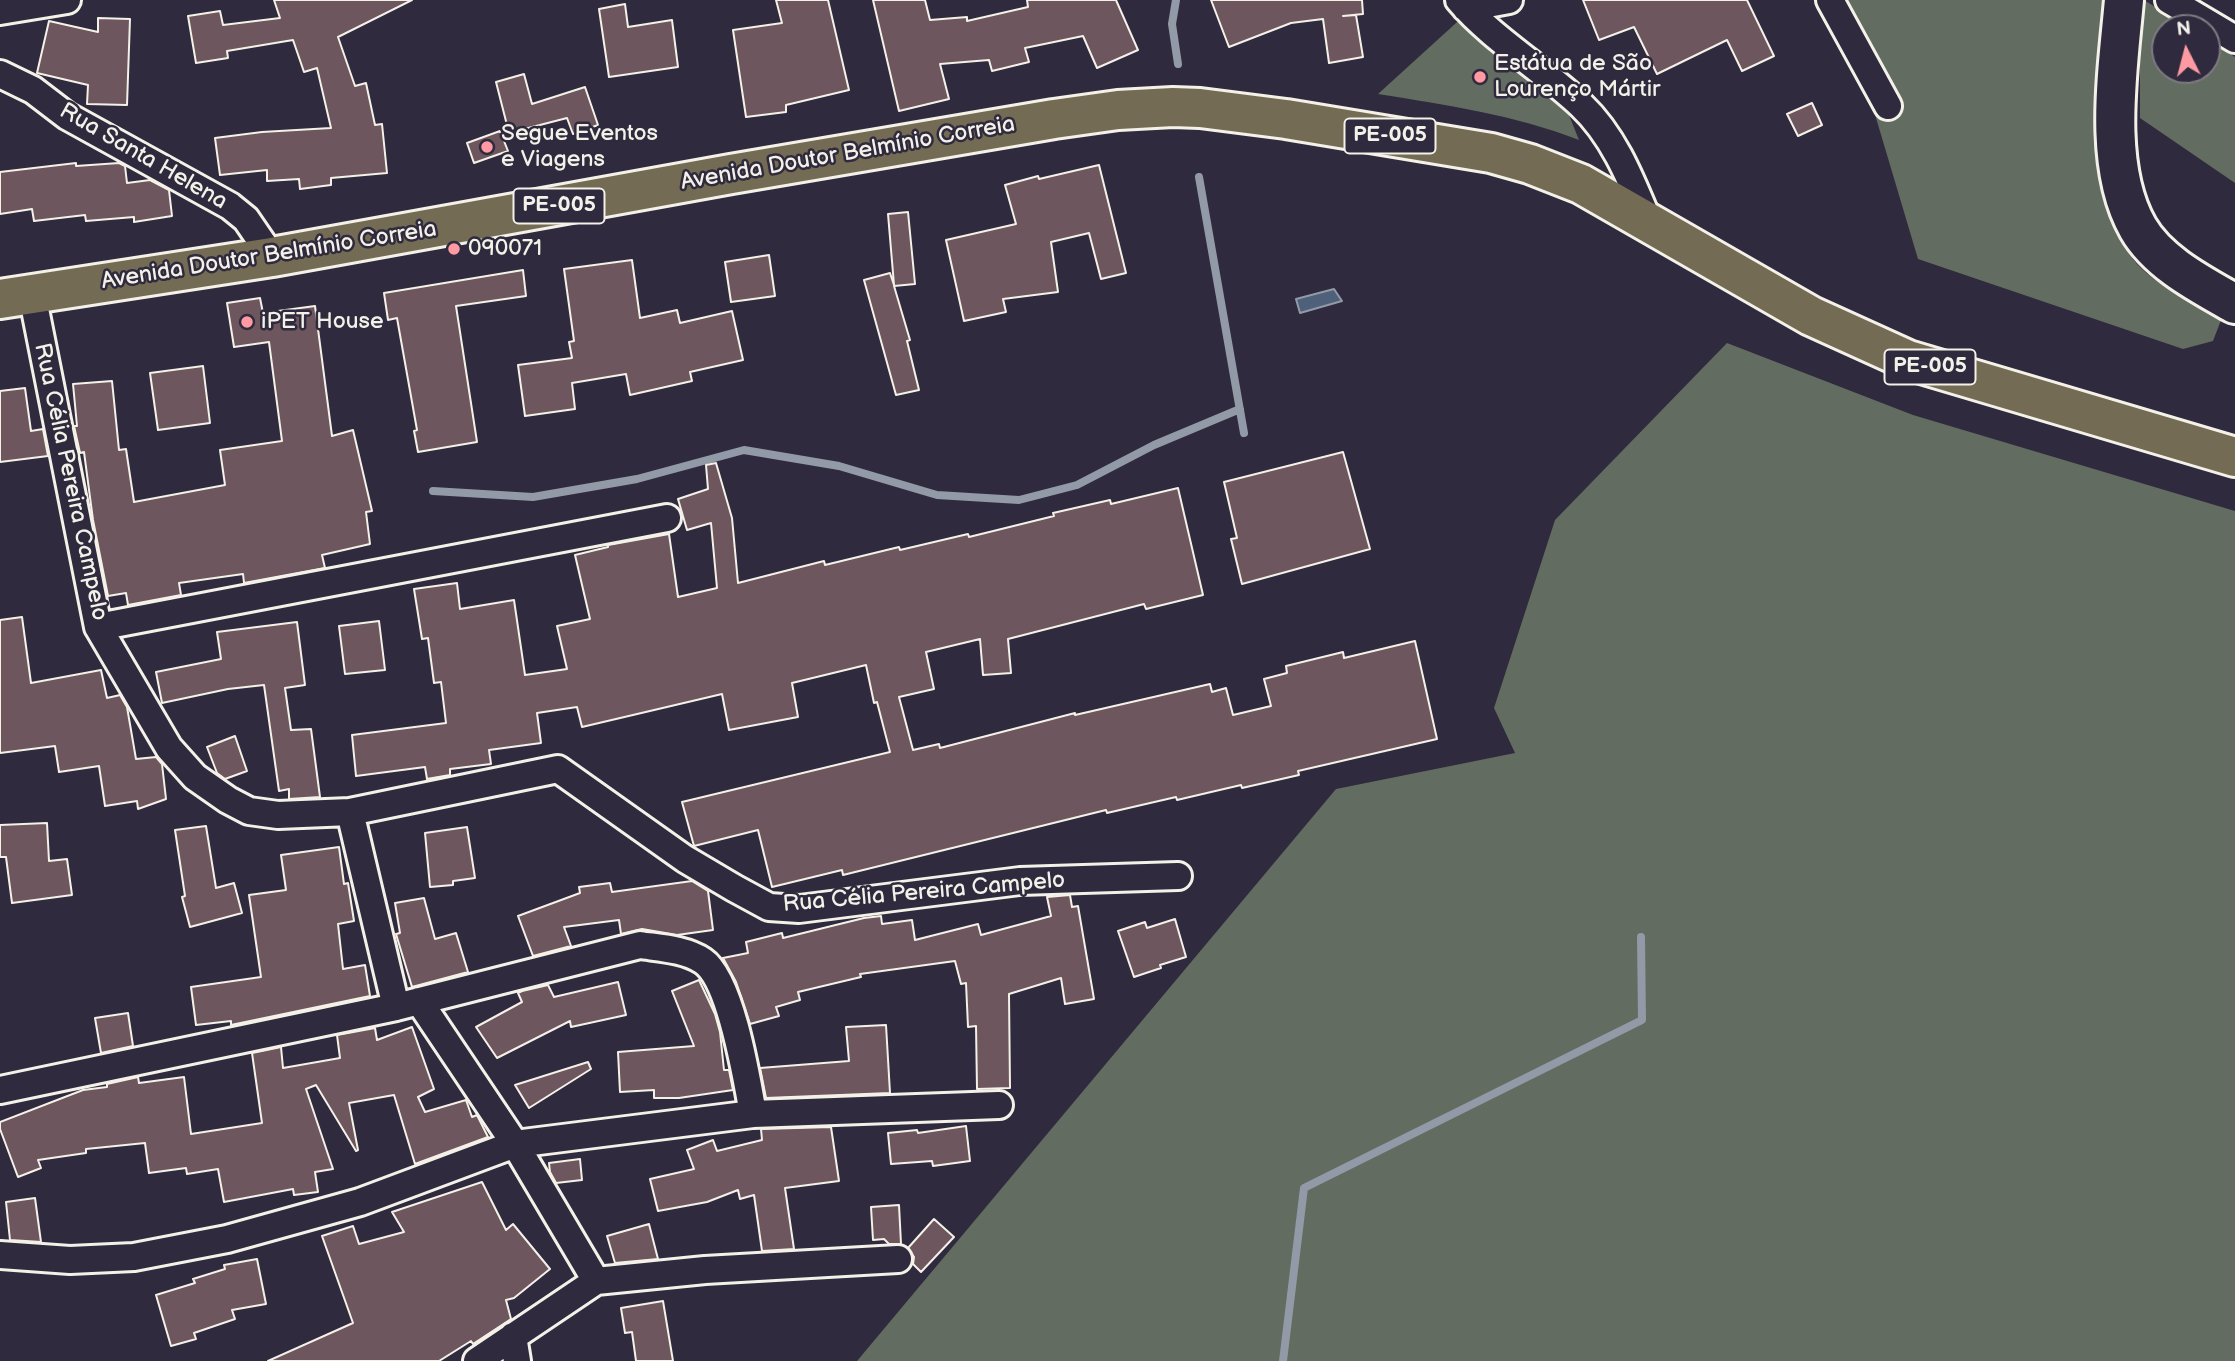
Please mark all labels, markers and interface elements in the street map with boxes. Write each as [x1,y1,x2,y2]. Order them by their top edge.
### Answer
north arrow [2151,14,2221,84]
text: N [2176,17,2192,42]
place label: Estátua de São Lourenço Mártir [1494,50,1660,104]
marker: Estátua de São Lourenço Mártir [1472,69,1488,85]
street label: Rua Santa Helena [54,98,232,216]
street label: Avenida Doutor Belmínio Correia [679,111,1017,197]
road number: PE-005 [1344,118,1436,154]
place label: Segue Eventos e Viagens [501,120,658,174]
marker: Segue Eventos e Viagens [479,139,495,155]
road number: PE-005 [514,188,604,224]
street label: Avenida Doutor Belmínio Correia [99,216,439,296]
place label: 090071 [468,235,542,263]
marker: 090071 [446,241,462,257]
place label: iPET House [261,308,384,336]
marker: iPET House [239,314,255,330]
street label: Rua Célia Pereira Campelo [27,341,113,623]
road number: PE-005 [1884,350,1976,384]
street label: Rua Célia Pereira Campelo [782,867,1066,919]

